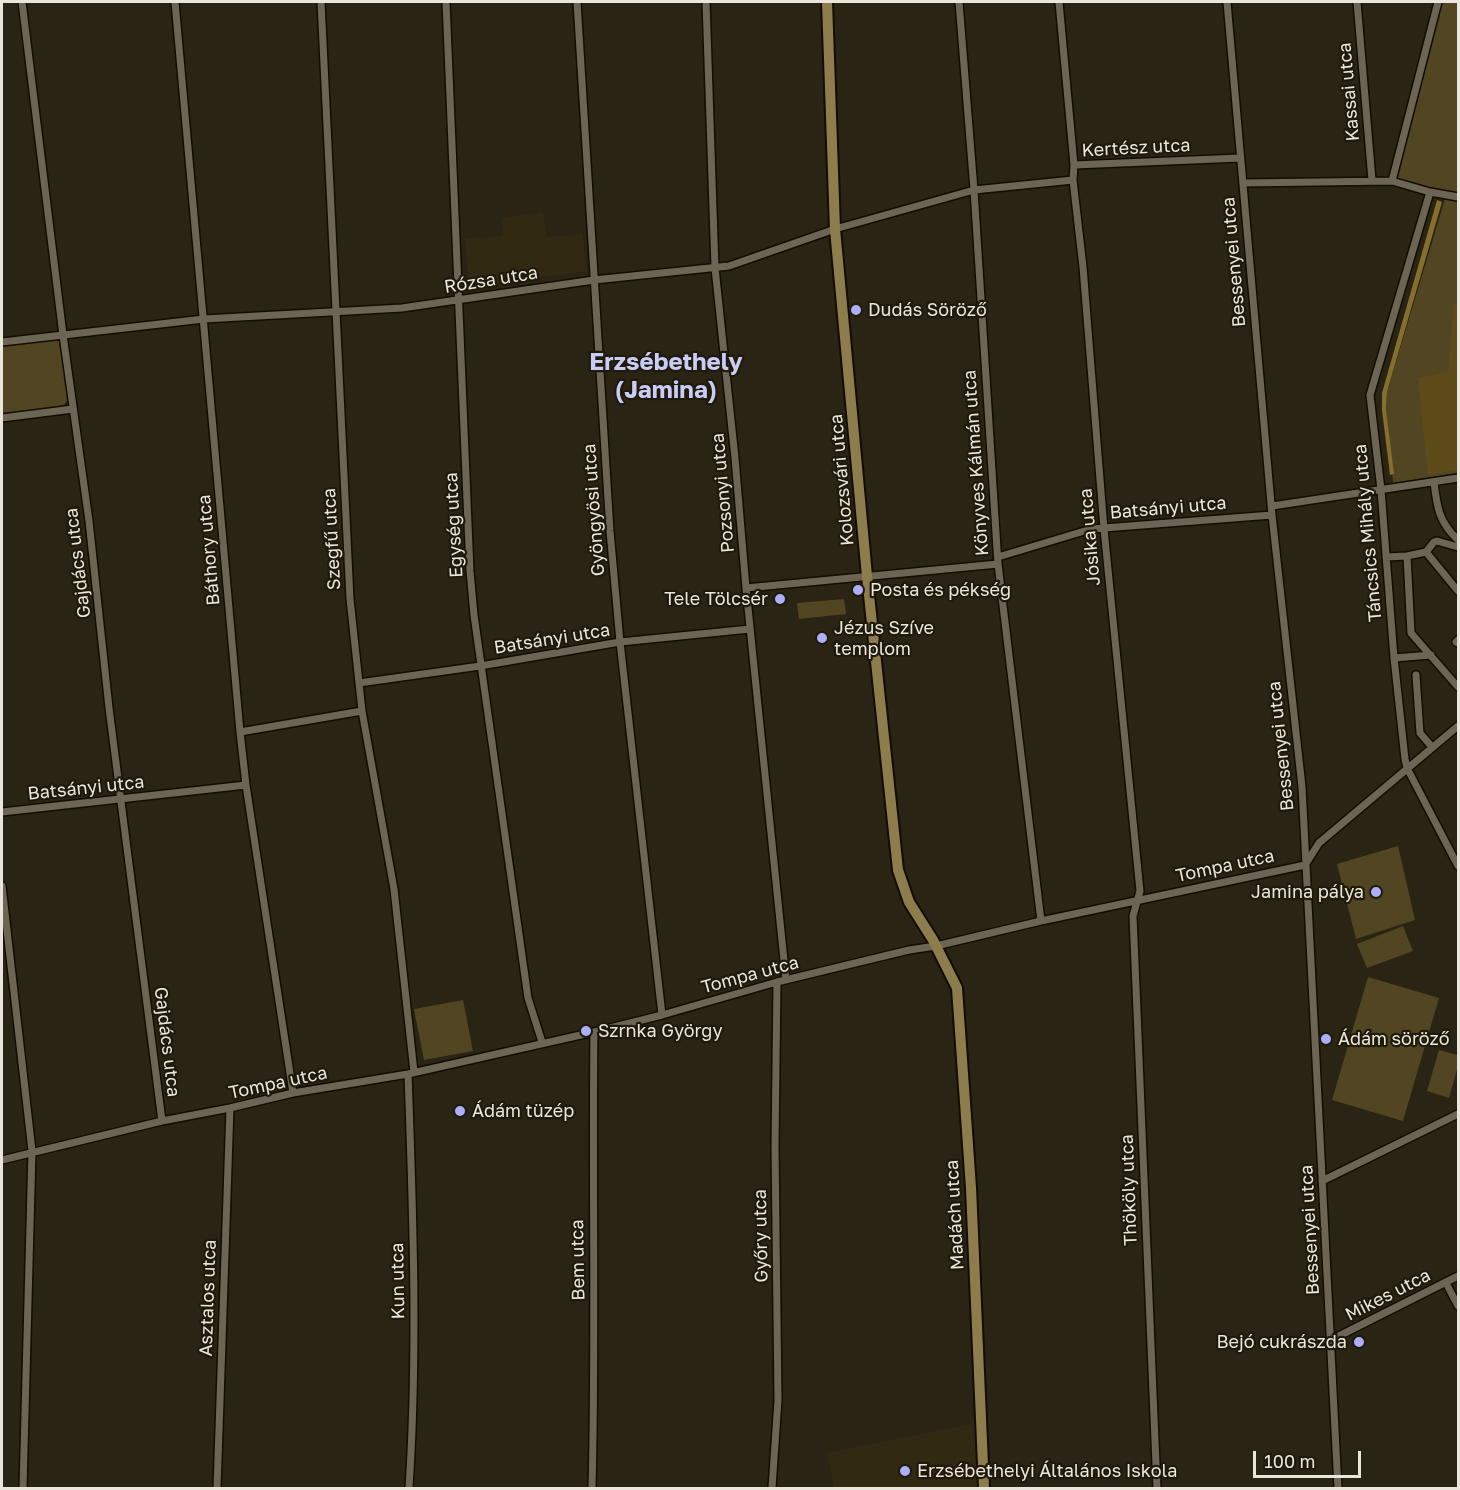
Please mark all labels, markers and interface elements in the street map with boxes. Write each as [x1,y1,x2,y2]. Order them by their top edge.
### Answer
street label: Kassai utca [1334,42,1364,142]
street label: Kertész utca [1081,134,1191,162]
street label: Bessenyei utca [1218,196,1250,328]
street label: Rózsa utca [443,262,539,298]
place label: Dudás Söröző [868,299,987,321]
marker: Dudás Söröző [849,303,863,317]
district label: Erzsébethely (Jamina) [589,348,743,404]
street label: Könyves Kálmán utca [959,369,993,557]
street label: Kolozsvári utca [825,413,859,547]
street label: Pozsonyi utca [707,432,739,554]
street label: Gyöngyösi utca [579,443,609,577]
street label: Táncsics Mihály utca [1349,443,1387,623]
street label: Egység utca [440,472,468,578]
street label: Szegfű utca [319,487,345,591]
street label: Jósika utca [1075,487,1105,587]
street label: Batsányi utca [1109,492,1227,524]
street label: Báthory utca [193,494,225,606]
street label: Gajdács utca [61,507,95,619]
place label: Posta és pékség [870,579,1011,601]
marker: Posta és pékség [851,583,865,597]
place label: Tele Tölcsér [664,588,768,610]
marker: Tele Tölcsér [773,592,787,606]
place label: Jézus Szíve templom [834,617,934,660]
street label: Batsányi utca [492,619,612,659]
marker: Jézus Szíve templom [815,631,829,645]
street label: Bessenyei utca [1263,680,1299,812]
street label: Batsányi utca [27,771,145,805]
street label: Tompa utca [1174,845,1276,887]
place label: Jamina pálya [1251,881,1364,903]
marker: Jamina pálya [1369,885,1383,899]
street label: Tompa utca [699,952,801,998]
street label: Gajdács utca [150,986,184,1098]
place label: Szrnka György [598,1020,722,1042]
marker: Szrnka György [579,1024,593,1038]
place label: Ádám söröző [1338,1028,1450,1050]
marker: Ádám söröző [1319,1032,1333,1046]
street label: Tompa utca [227,1062,329,1104]
place label: Ádám tüzép [472,1100,574,1122]
marker: Ádám tüzép [453,1104,467,1118]
street label: Thököly utca [1116,1134,1142,1246]
street label: Madách utca [941,1159,969,1271]
street label: Bessenyei utca [1296,1164,1324,1296]
street label: Győry utca [749,1189,773,1283]
street label: Bem utca [566,1219,590,1301]
street label: Asztalos utca [195,1239,221,1357]
street label: Kun utca [387,1243,409,1319]
street label: Mikes utca [1342,1264,1434,1326]
place label: Bejó cukrászda [1217,1331,1347,1353]
marker: Bejó cukrászda [1352,1335,1366,1349]
scale bar [1256,1439,1364,1477]
text: 100 m [1264,1450,1315,1472]
place label: Erzsébethelyi Általános Iskola [917,1460,1177,1482]
marker: Erzsébethelyi Általános Iskola [898,1464,912,1478]

